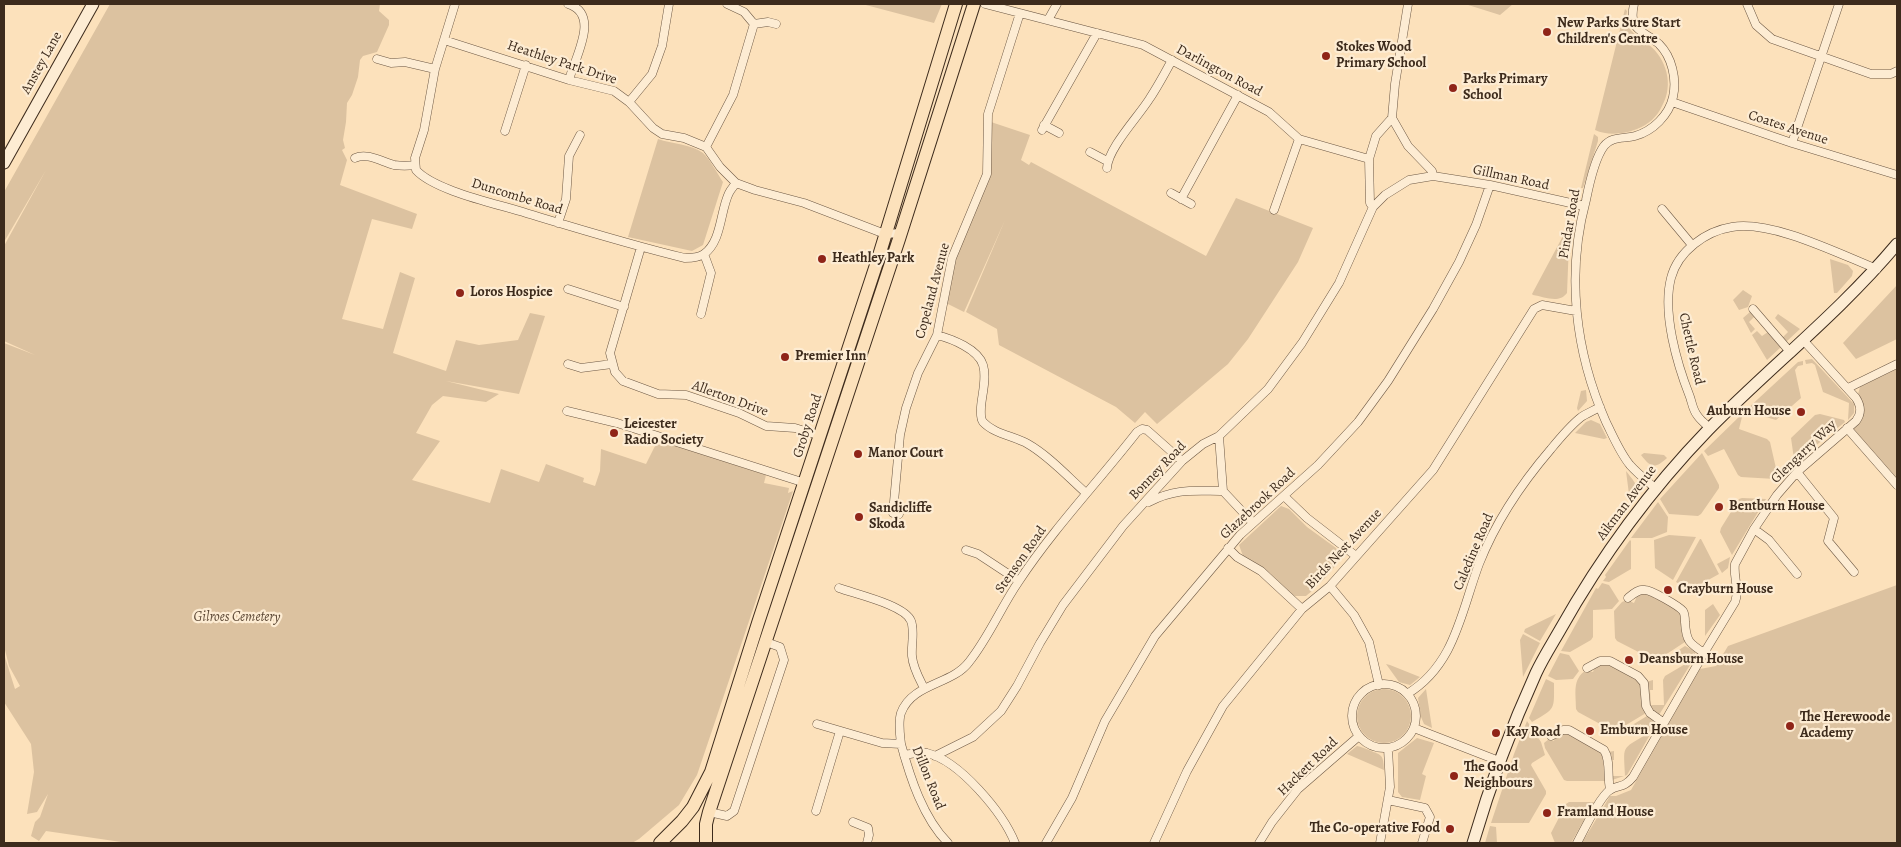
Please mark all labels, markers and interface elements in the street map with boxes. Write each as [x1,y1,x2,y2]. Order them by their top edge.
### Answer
place label: New Parks Sure Start Children's Centre [1557,16,1681,48]
marker: New Parks Sure Start Children's Centre [1541,26,1553,38]
street label: Anstey Lane [18,29,66,97]
street label: Heathley Park Drive [505,37,619,89]
place label: Stokes Wood Primary School [1336,40,1426,72]
street label: Darlington Road [1173,41,1265,101]
marker: Stokes Wood Primary School [1320,50,1332,62]
place label: Parks Primary School [1463,72,1547,104]
marker: Parks Primary School [1447,82,1459,94]
street label: Coates Avenue [1746,107,1830,149]
street label: Gillman Road [1471,162,1551,194]
street label: Duncombe Road [469,175,565,219]
street label: Pindar Road [1556,188,1584,260]
street label: Copeland Avenue [912,241,954,341]
place label: Heathley Park [832,251,914,267]
marker: Heathley Park [816,253,828,265]
place label: Loros Hospice [470,285,553,301]
marker: Loros Hospice [454,287,466,299]
street label: Chettle Road [1675,311,1707,387]
place label: Premier Inn [795,349,866,365]
marker: Premier Inn [779,351,791,363]
street label: Allerton Drive [690,377,770,421]
street label: Groby Road [790,392,826,460]
place label: Auburn House [1707,404,1791,420]
marker: Auburn House [1795,406,1807,418]
place label: Leicester Radio Society [624,417,703,450]
street label: Glengarry Way [1768,417,1840,487]
marker: Leicester Radio Society [608,427,620,439]
street label: Bonney Road [1126,438,1190,504]
place label: Manor Court [868,446,943,462]
marker: Manor Court [852,448,864,460]
street label: Aikman Avenue [1593,462,1661,544]
street label: Glazebrook Road [1217,465,1299,543]
place label: Bentburn House [1729,499,1825,515]
place label: Sandicliffe Skoda [869,501,932,534]
marker: Bentburn House [1713,501,1725,513]
street label: Birds Nest Avenue [1302,505,1386,593]
marker: Sandicliffe Skoda [853,511,865,523]
street label: Caledine Road [1450,511,1498,593]
street label: Stenson Road [992,523,1050,597]
place label: Crayburn House [1678,582,1773,598]
marker: Crayburn House [1662,584,1674,596]
park label: Gilroes Cemetery [194,610,280,626]
place label: Deansburn House [1639,652,1744,668]
marker: Deansburn House [1623,654,1635,666]
place label: The Herewoode Academy [1800,710,1891,742]
marker: The Herewoode Academy [1784,720,1796,732]
place label: Emburn House [1600,723,1688,739]
place label: Kay Road [1506,725,1561,741]
marker: Emburn House [1584,725,1596,737]
marker: Kay Road [1490,727,1502,739]
street label: Hackett Road [1275,734,1341,800]
street label: Dillon Road [908,744,948,812]
place label: The Good Neighbours [1464,760,1533,792]
marker: The Good Neighbours [1448,770,1460,782]
place label: Framland House [1557,805,1654,821]
marker: Framland House [1541,807,1553,819]
place label: The Co-operative Food [1310,821,1440,837]
marker: The Co-operative Food [1444,823,1456,835]

